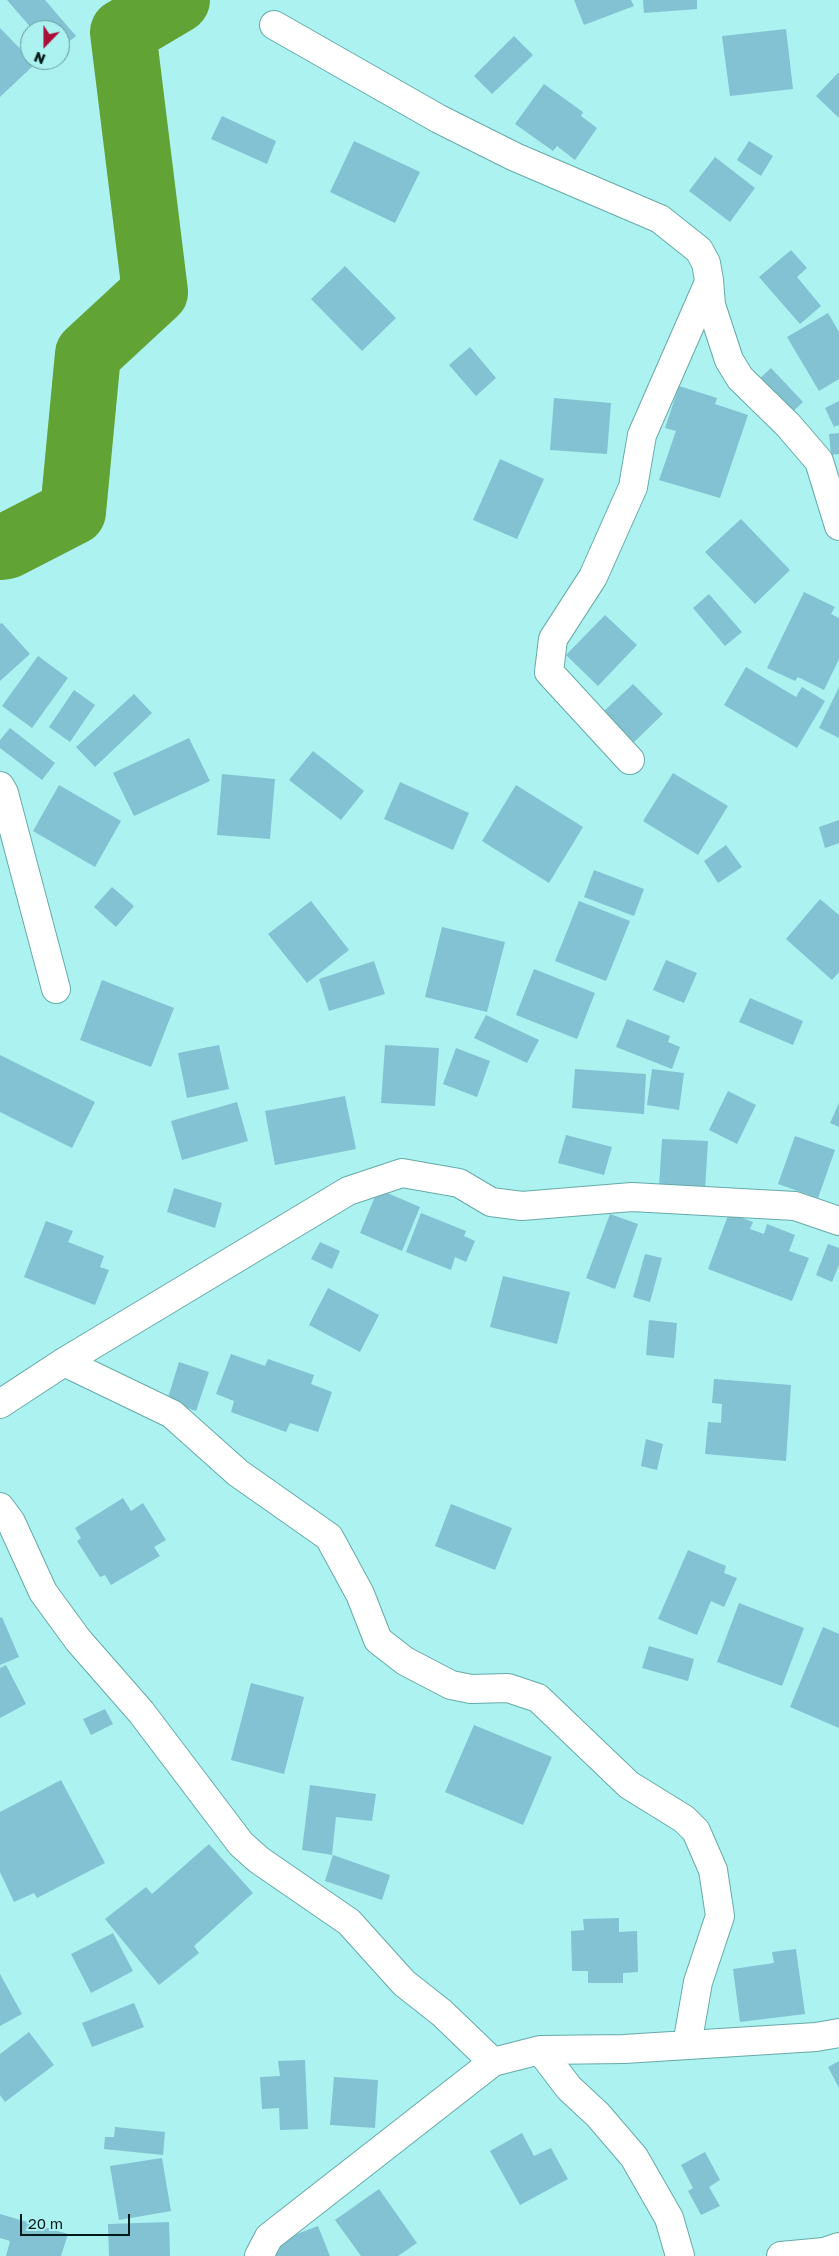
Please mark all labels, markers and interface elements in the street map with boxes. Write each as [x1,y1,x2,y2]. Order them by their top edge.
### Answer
north arrow [20,20,70,70]
text: N [31,49,48,68]
scale bar [22,2204,132,2236]
text: 20 m [28,2214,63,2232]

